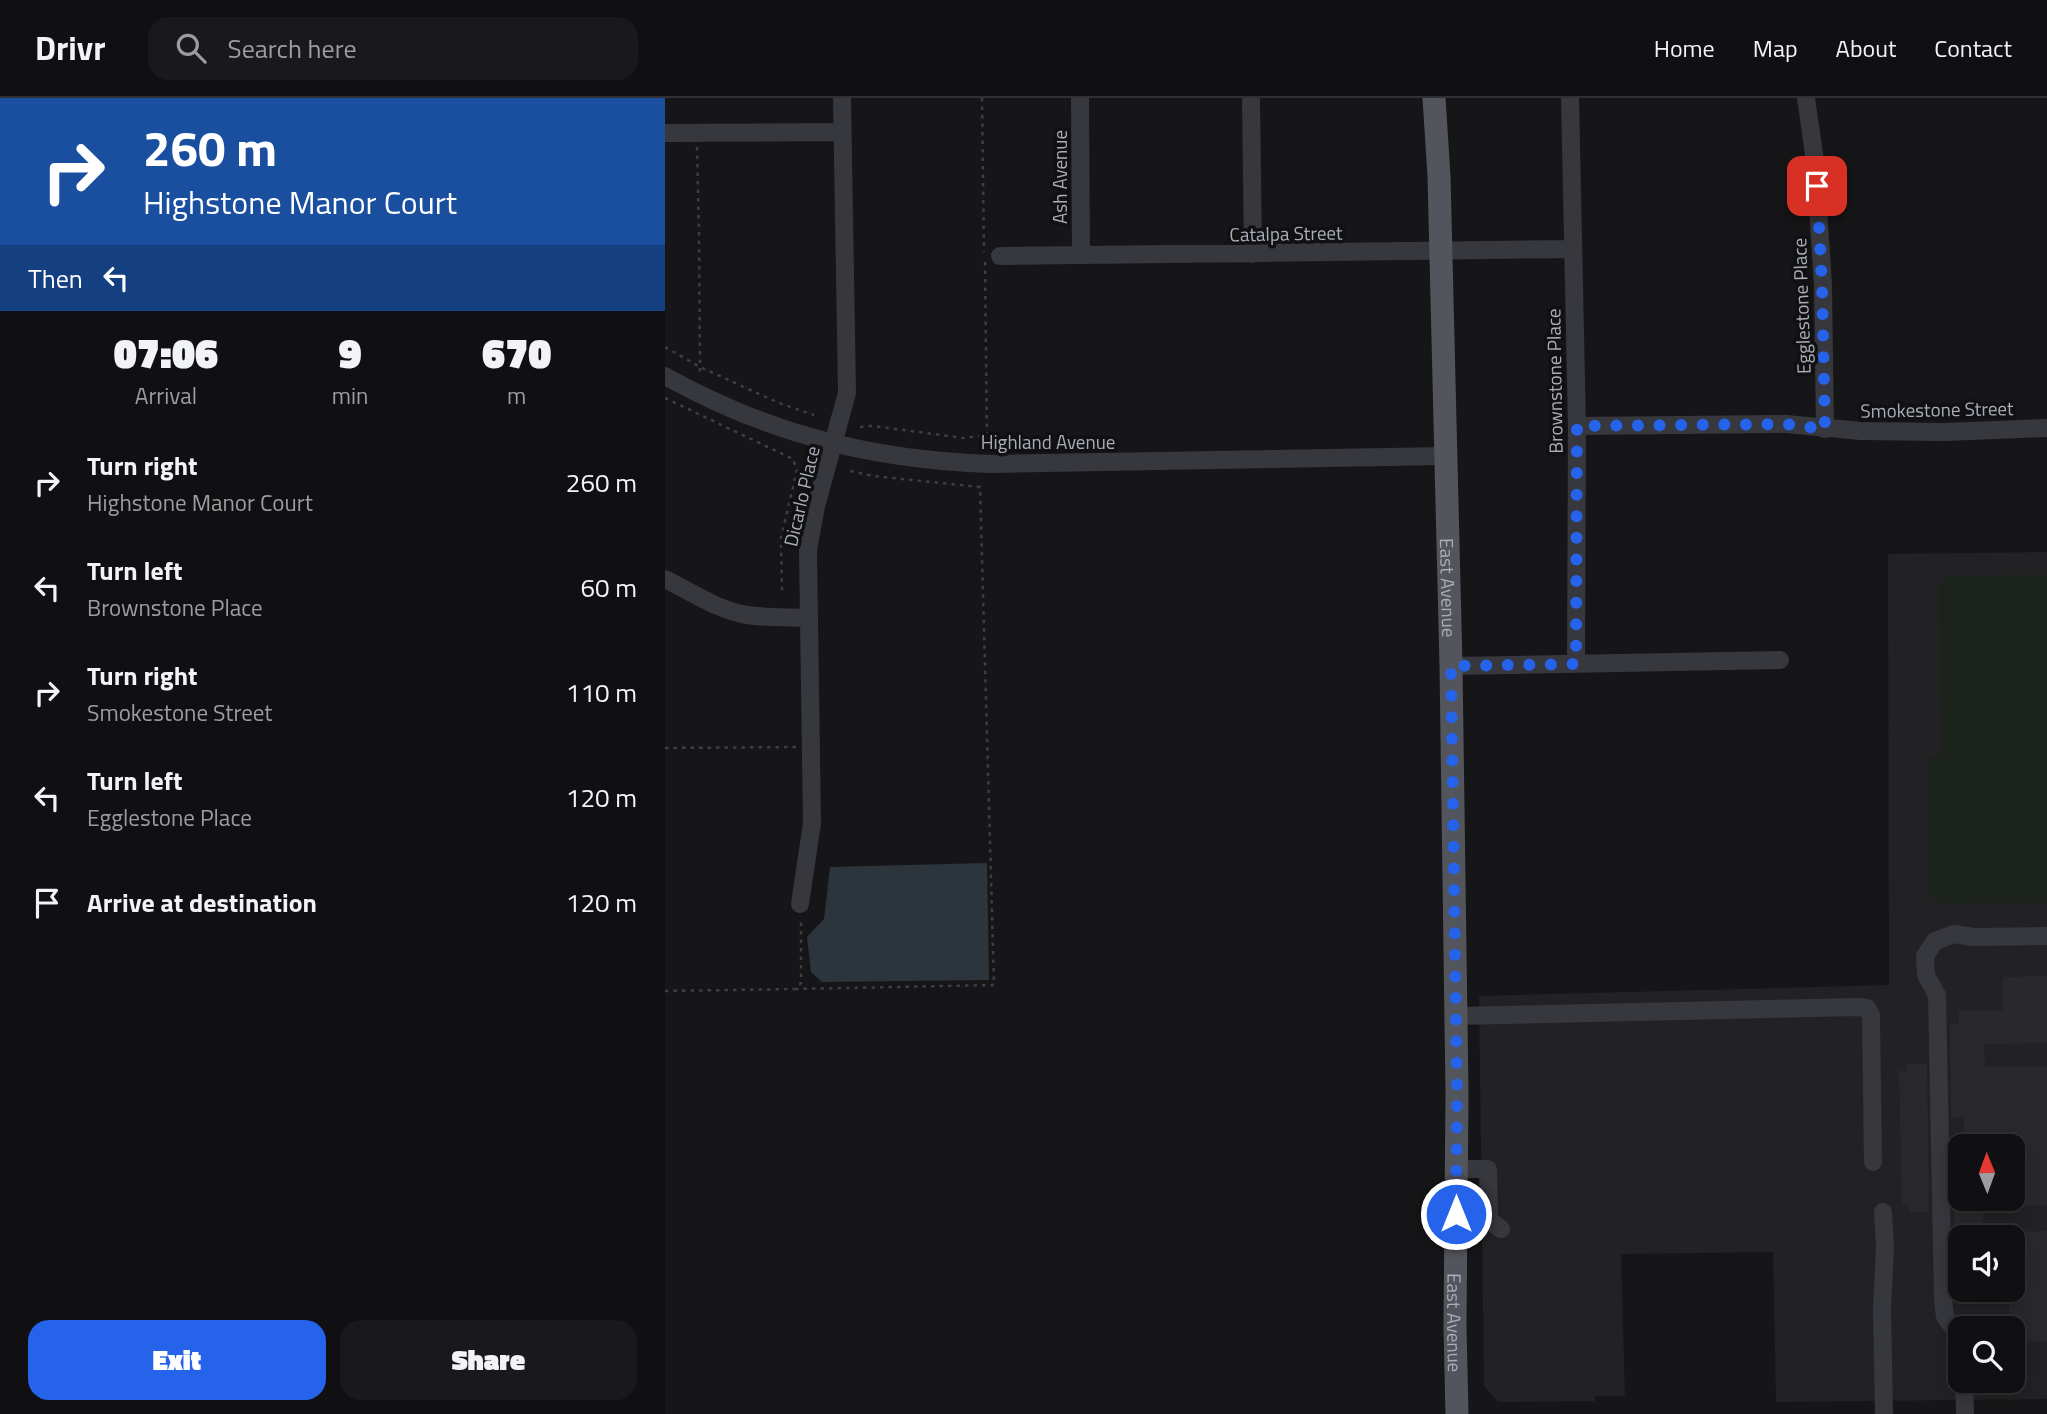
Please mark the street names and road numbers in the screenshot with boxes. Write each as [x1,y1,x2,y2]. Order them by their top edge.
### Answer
street label: Ash Avenue [1045,130,1074,224]
street label: Catalpa Street [1229,218,1343,248]
street label: Egglestone Place [1784,237,1818,375]
street label: Brownstone Place [1538,308,1570,454]
street label: Smokestone Street [1860,393,2014,425]
street label: Highland Avenue [981,427,1115,456]
street label: Dicarlo Place [775,443,827,549]
street label: East Avenue [1433,538,1465,638]
street label: East Avenue [1440,1273,1471,1373]

